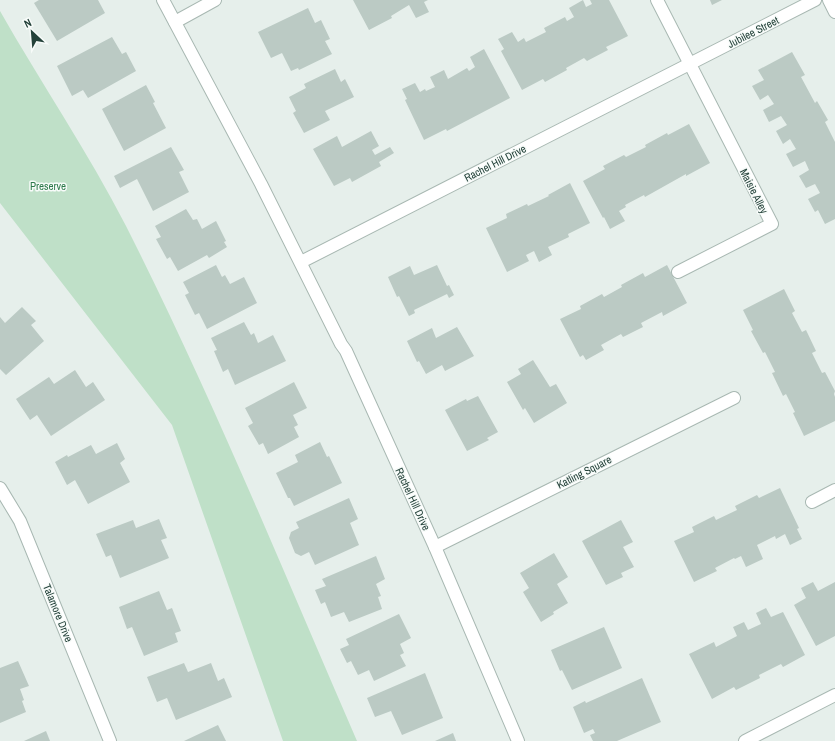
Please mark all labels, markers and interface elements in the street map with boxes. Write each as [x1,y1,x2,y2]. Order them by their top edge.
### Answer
north arrow [12,12,52,52]
street label: Jubilee Street [725,13,781,51]
text: N [22,15,34,31]
street label: Rachel Hill Drive [462,141,528,185]
street label: Maisie Alley [737,166,771,216]
park label: Preserve [30,179,66,193]
street label: Katling Square [554,452,614,492]
street label: Rachel Hill Drive [392,465,434,533]
street label: Talamore Drive [40,582,76,644]

